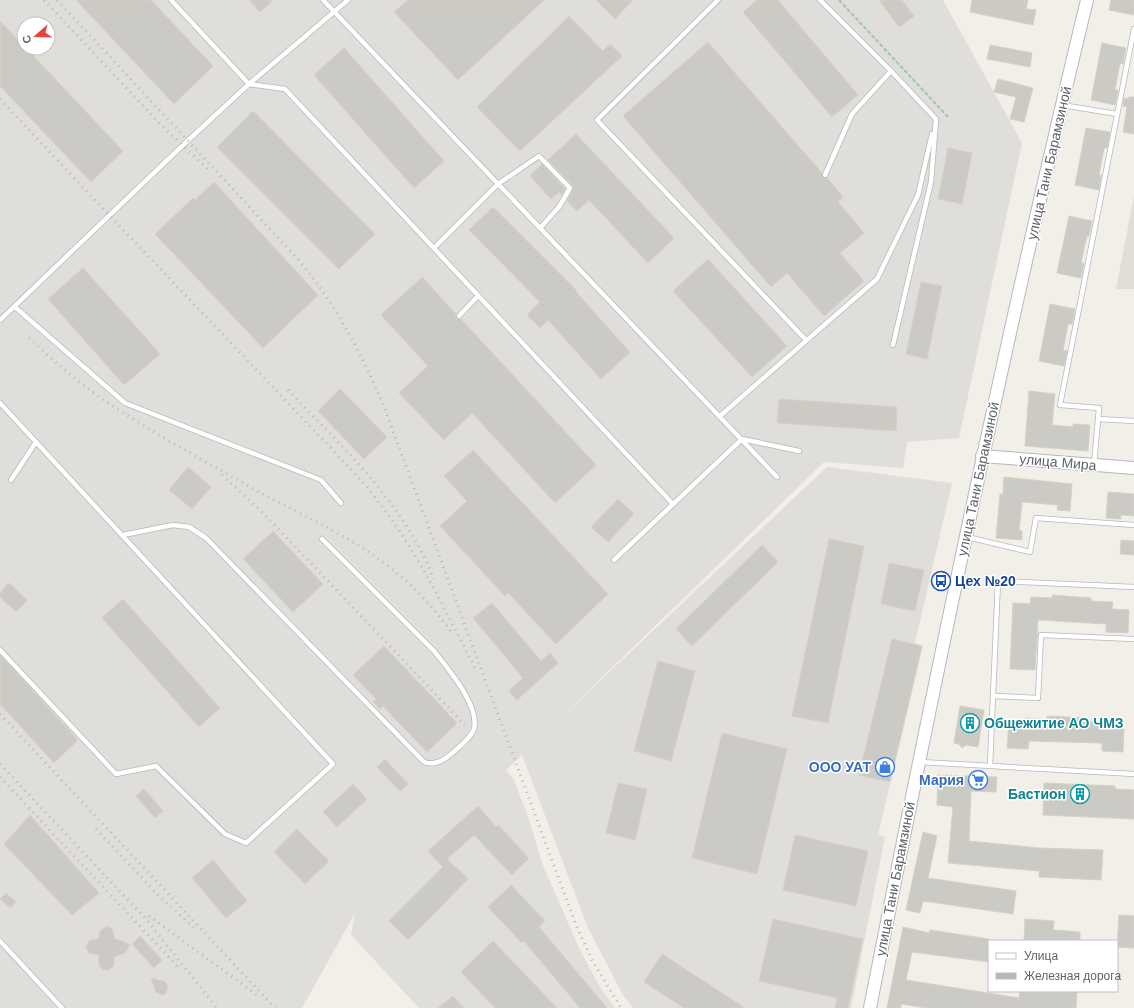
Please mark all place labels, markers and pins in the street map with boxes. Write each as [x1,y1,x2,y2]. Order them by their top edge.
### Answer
bus stop icon: Цех №20 [930,570,952,592]
place label: Цех №20 [955,573,1016,589]
building icon: Общежитие АО ЧМЗ [959,712,981,734]
place label: Общежитие АО ЧМЗ [984,715,1124,731]
shop icon: ООО УАТ [874,756,896,778]
place label: ООО УАТ [809,759,871,775]
supermarket icon: Мария [967,769,989,791]
place label: Мария [919,772,964,788]
building icon: Бастион [1069,783,1091,805]
place label: Бастион [1008,786,1066,802]

